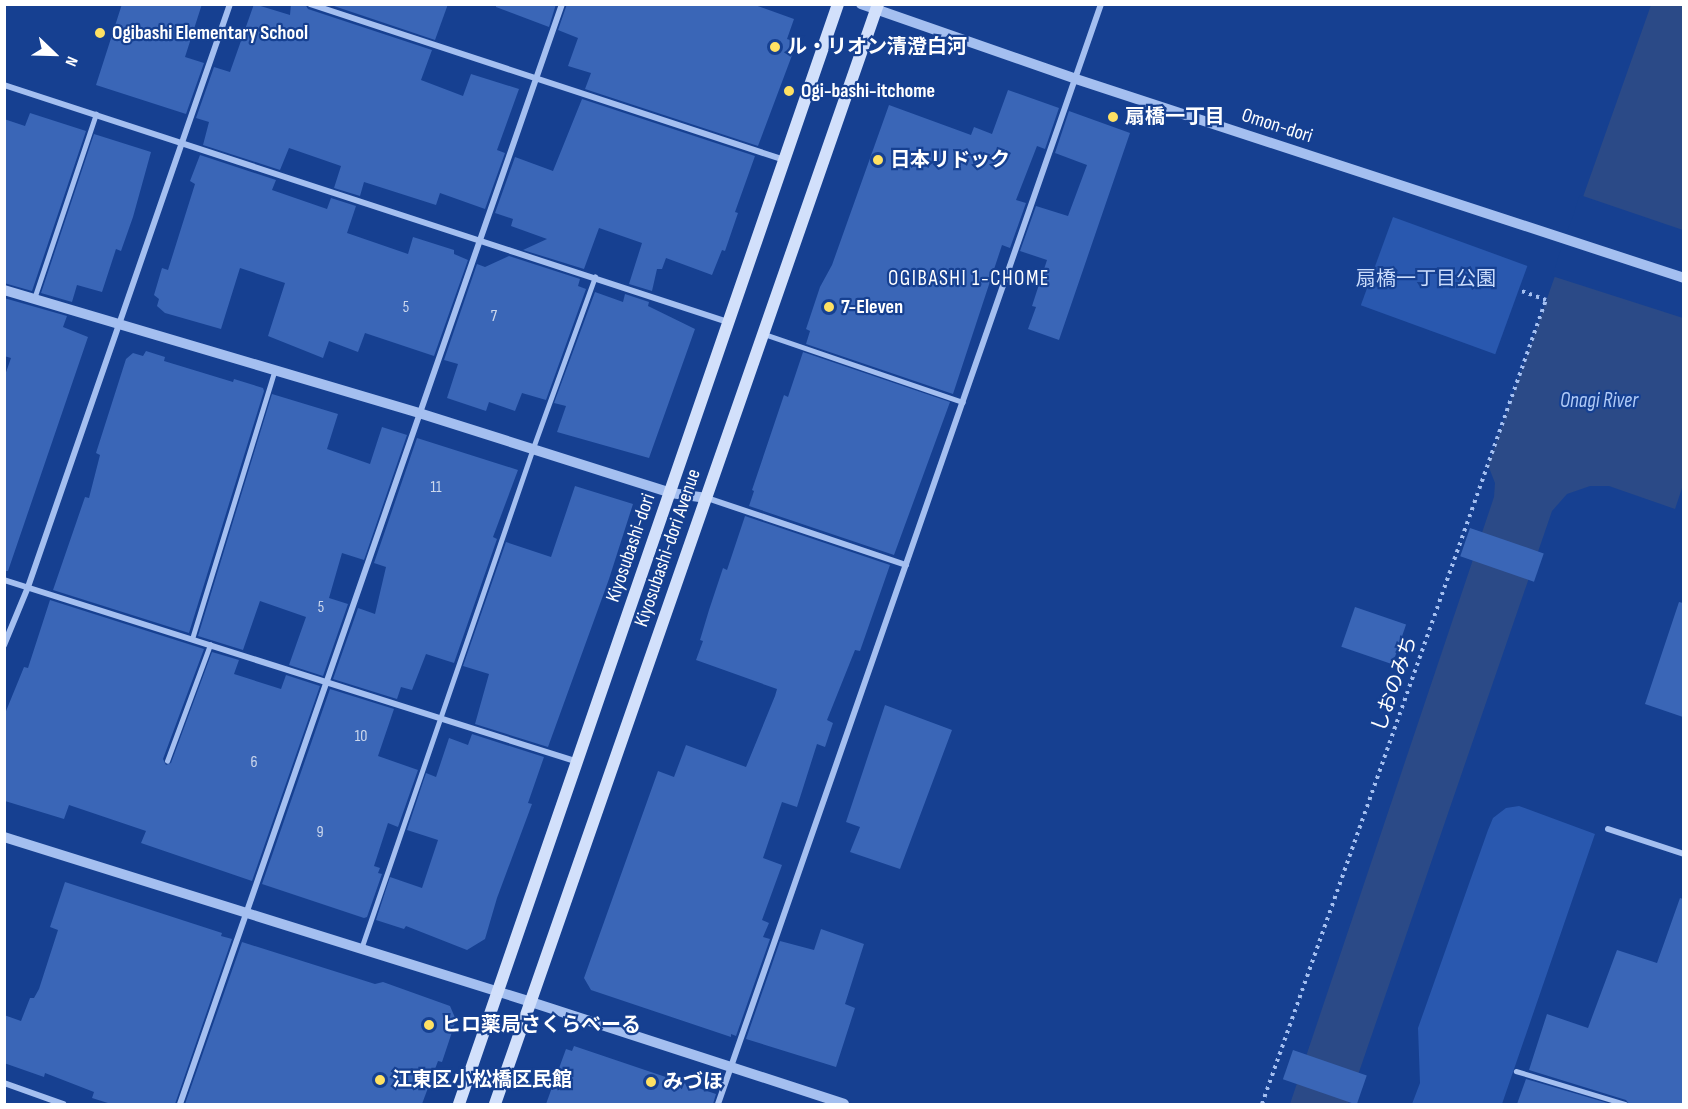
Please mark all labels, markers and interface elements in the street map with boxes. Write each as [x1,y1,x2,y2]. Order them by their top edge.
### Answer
place label: Ogibashi Elementary School [112,21,308,45]
north arrow [24,24,84,84]
marker: Ogibashi Elementary School [93,26,107,40]
place label: ル・リオン清澄白河 [787,35,967,59]
marker: ル・リオン清澄白河 [768,40,782,54]
text: N [61,54,81,69]
place label: Ogi-bashi-itchome [801,79,935,103]
marker: Ogi-bashi-itchome [782,84,796,98]
street label: Omon-dori [1239,103,1315,149]
place label: 扇橋一丁目 [1125,105,1225,129]
marker: 扇橋一丁目 [1106,110,1120,124]
place label: 日本リドック [890,148,1010,172]
marker: 日本リドック [871,153,885,167]
district label: OGIBASHI 1-CHOME [888,266,1050,292]
park label: 扇橋一丁目公園 [1356,267,1496,291]
place label: 7-Eleven [841,295,903,319]
house number: 5 [403,298,409,318]
marker: 7-Eleven [822,300,836,314]
house number: 7 [491,307,497,327]
water label: Onagi River [1560,388,1638,414]
street label: Kiyosubashi-dori Avenue [630,466,706,630]
house number: 11 [430,478,442,498]
street label: Kiyosubashi-dori [601,491,661,605]
house number: 5 [318,598,324,618]
street label: しおのみち [1367,633,1423,735]
house number: 10 [355,727,367,747]
house number: 6 [250,753,258,773]
house number: 9 [316,823,324,843]
place label: ヒロ薬局さくらべーる [441,1013,641,1037]
marker: ヒロ薬局さくらべーる [422,1018,436,1032]
place label: 江東区小松橋区民館 [392,1068,572,1092]
place label: みづほ [663,1070,723,1094]
marker: 江東区小松橋区民館 [373,1073,387,1087]
marker: みづほ [644,1075,658,1089]

